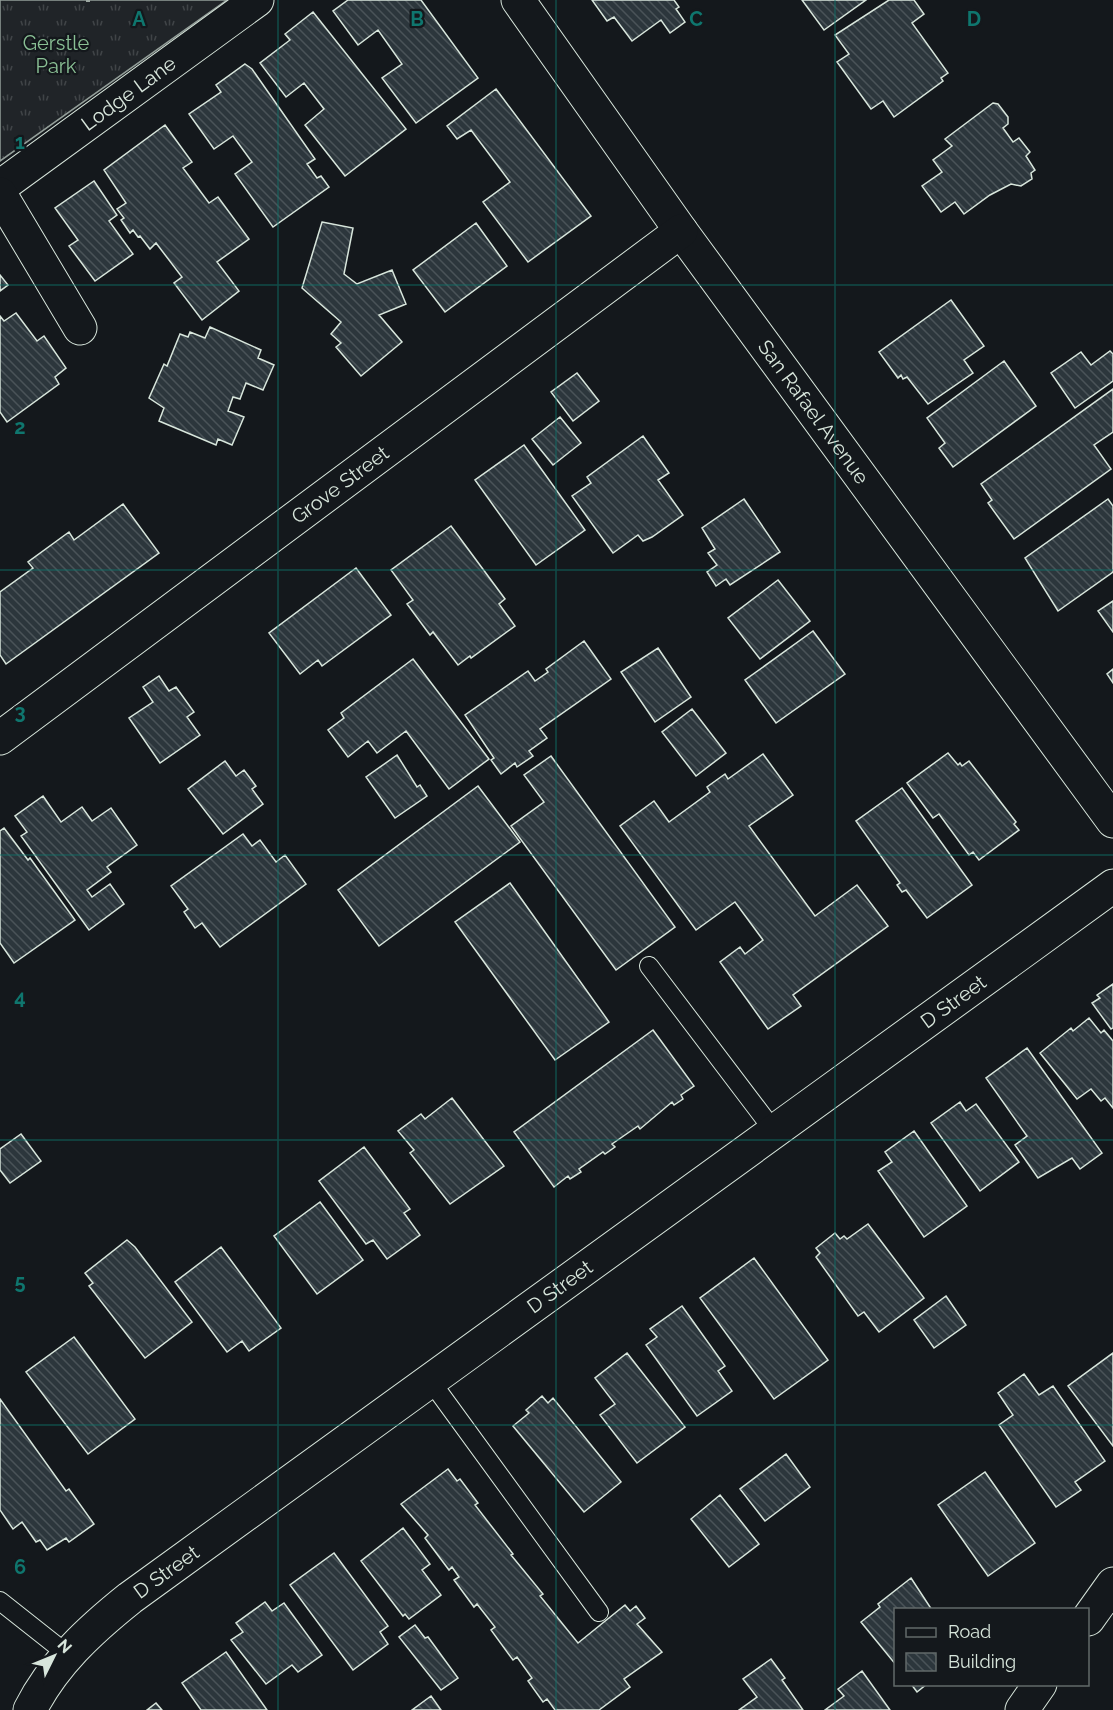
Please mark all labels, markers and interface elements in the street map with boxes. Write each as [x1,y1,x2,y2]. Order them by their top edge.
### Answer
text: A [132,7,146,31]
text: B [410,7,424,31]
text: C [689,7,703,31]
text: D [967,7,981,31]
park label: Gerstle Park [23,31,90,78]
street label: Lodge Lane [77,51,181,136]
text: 1 [15,130,25,154]
street label: San Rafael Avenue [753,335,874,489]
text: 2 [14,415,26,439]
street label: Grove Street [287,441,394,529]
text: 3 [14,700,26,724]
street label: D Street [916,970,991,1033]
text: 4 [14,985,26,1009]
street label: D Street [522,1255,597,1318]
text: 5 [14,1270,26,1294]
street label: D Street [129,1540,204,1603]
text: 6 [14,1555,26,1579]
legend [894,1608,1089,1686]
text: Road [948,1621,991,1642]
north arrow [24,1626,84,1686]
text: N [53,1635,76,1657]
text: Building [948,1651,1016,1672]

